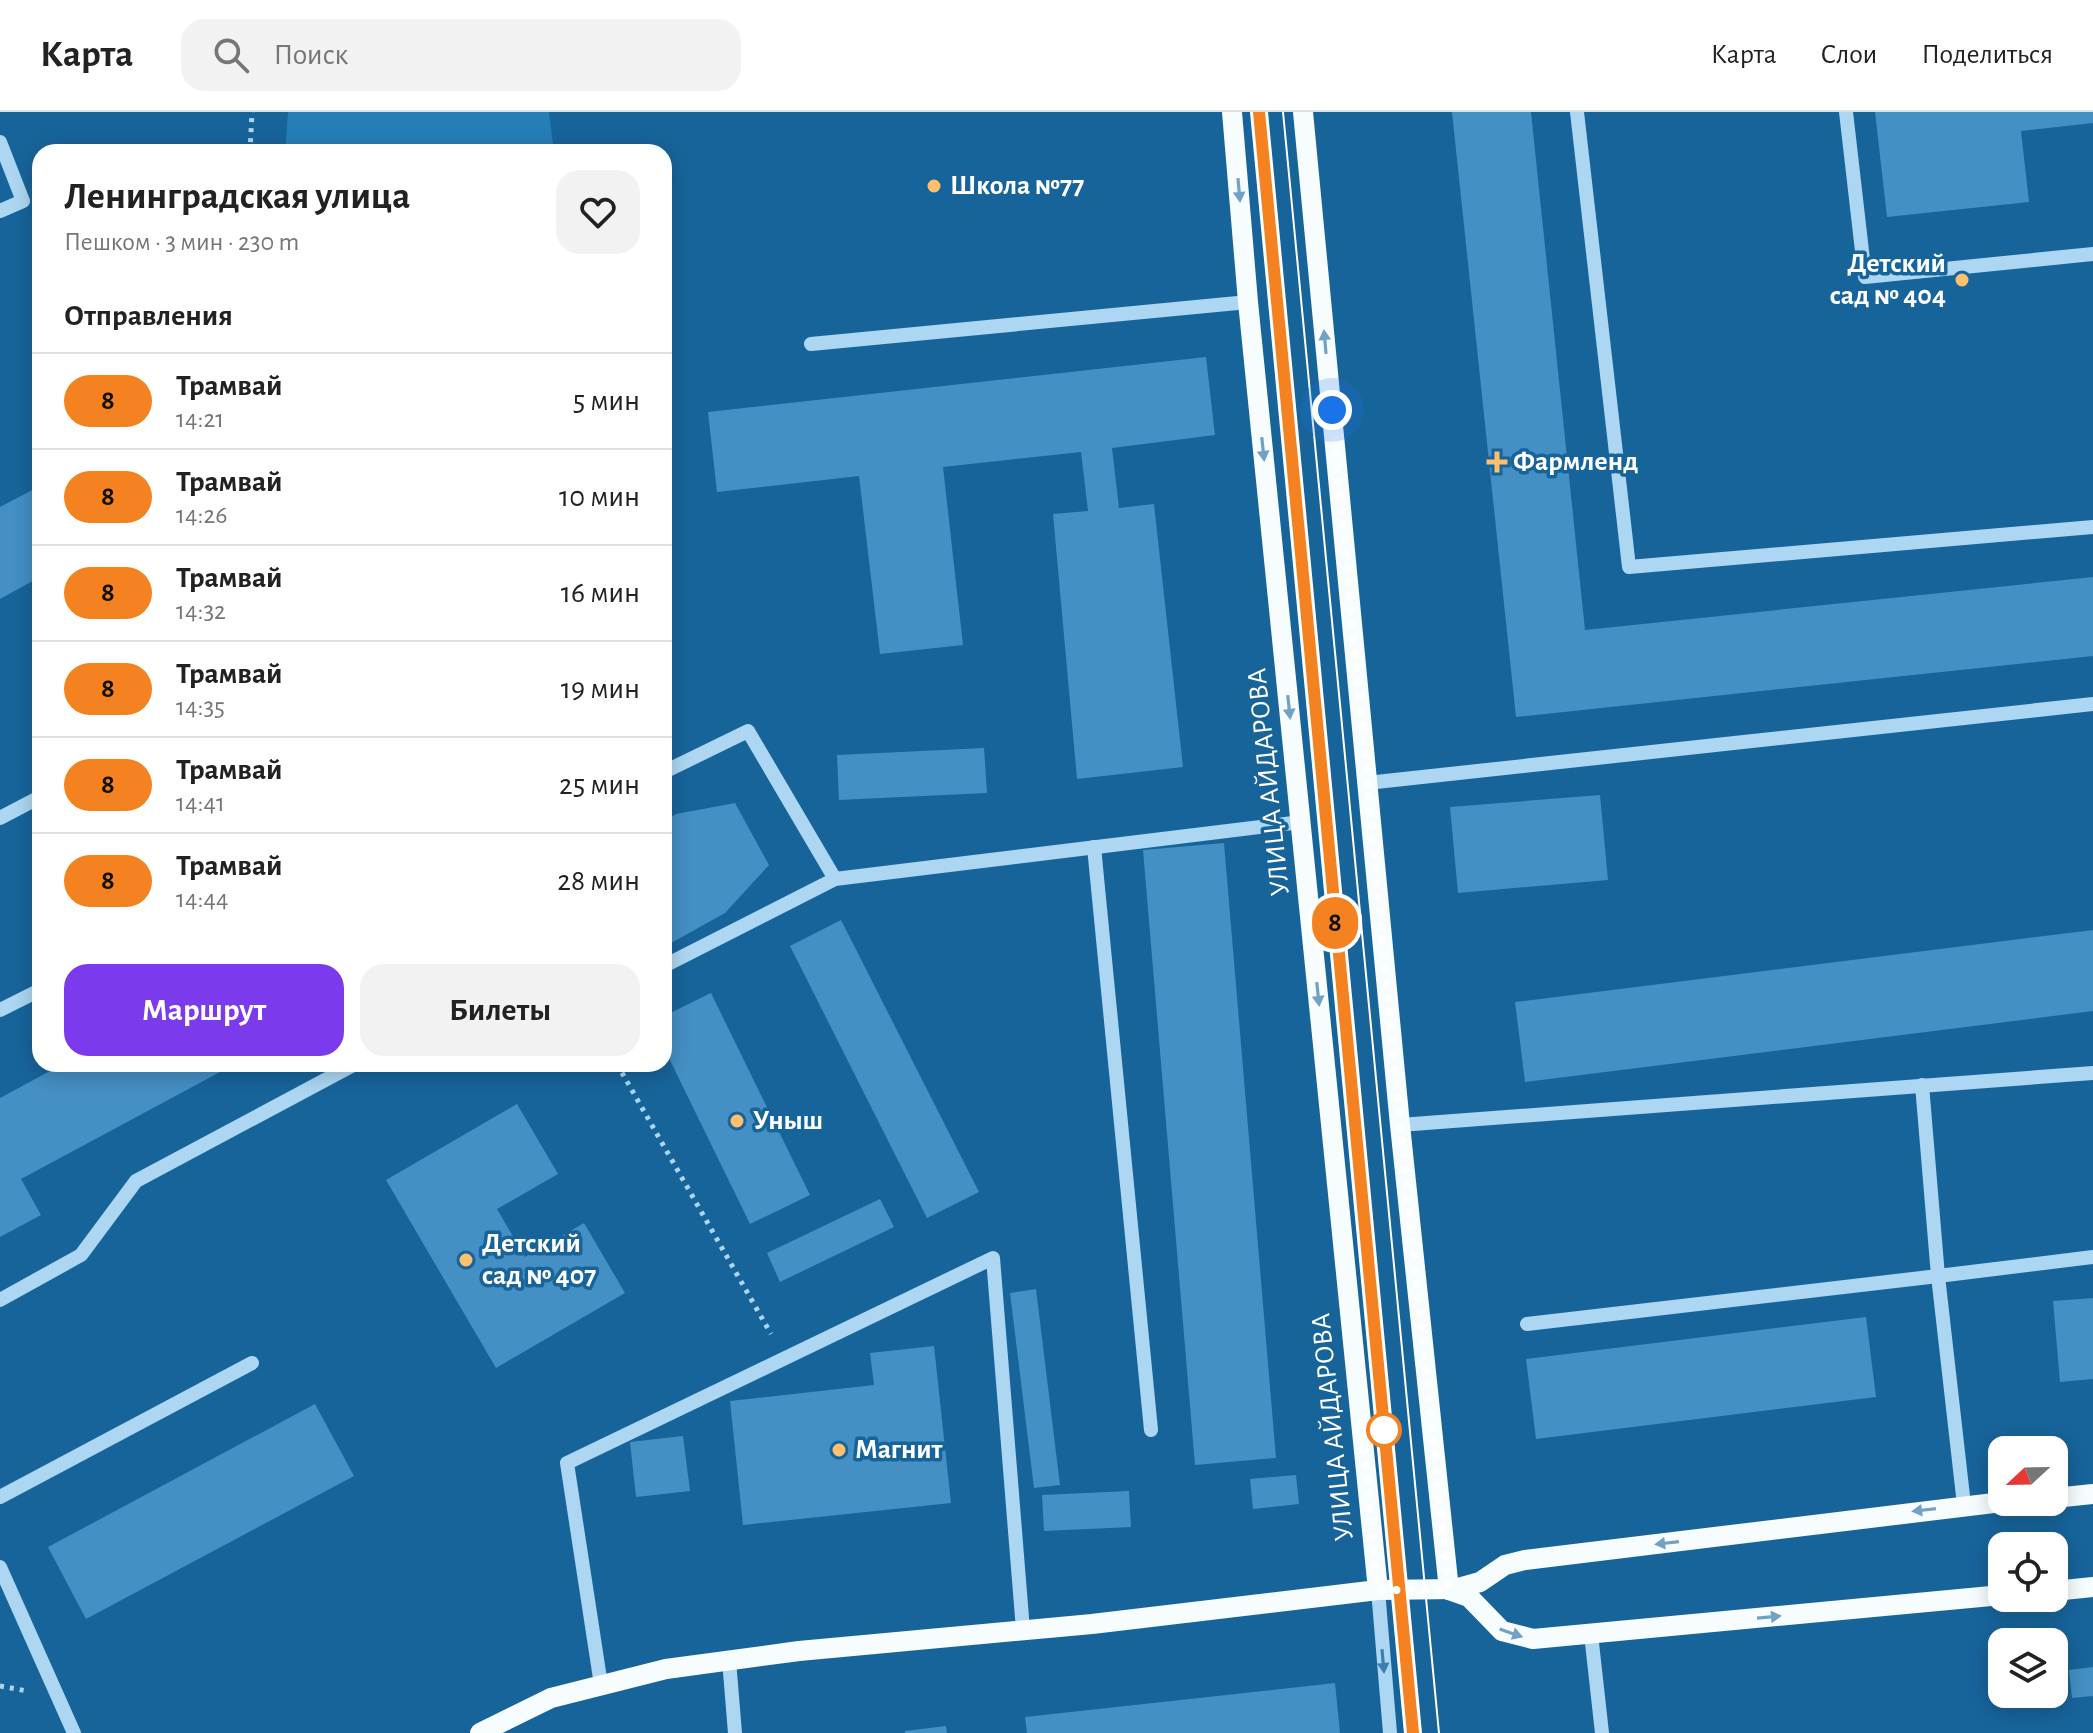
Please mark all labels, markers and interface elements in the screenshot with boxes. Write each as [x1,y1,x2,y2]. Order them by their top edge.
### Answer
search box [181,19,741,91]
icon: search [209,33,253,77]
text: Карта [40,36,133,74]
text: Поиск [273,40,348,70]
text: Карта [1711,41,1777,69]
text: Слои [1821,41,1877,69]
text: Поделиться [1921,41,2053,69]
button: heart [556,170,640,254]
place label: Школа №77 [950,172,1084,200]
marker: Школа №77 [925,177,943,195]
text: Ленинградская улица [64,178,410,216]
one-way arrow [1233,178,1246,203]
text: Пешком · 3 мин · 230 m [64,229,299,255]
place label: Детский сад № 404 [1830,250,1946,310]
marker: Детский сад № 404 [1953,271,1971,289]
text: Отправления [64,301,233,331]
one-way arrow [1319,329,1332,354]
text: Трамвай [176,371,282,401]
text: 5 мин [573,386,640,416]
text: 8 [101,387,115,415]
your location [1312,390,1352,430]
text: 14:21 [176,406,224,432]
one-way arrow [1257,436,1270,461]
place label: Фармленд [1513,448,1639,476]
marker: Фармленд [1488,453,1506,471]
text: Трамвай [176,467,282,497]
text: 10 мин [559,482,640,512]
text: 8 [101,483,115,511]
text: 14:26 [176,502,227,528]
text: Трамвай [176,563,282,593]
text: 16 мин [561,578,640,608]
text: 8 [101,579,115,607]
text: 14:32 [176,598,226,624]
text: Трамвай [176,659,282,689]
street label: УЛИЦА АЙДАРОВА [1242,667,1295,897]
text: 19 мин [561,674,640,704]
text: 8 [101,675,115,703]
text: 14:35 [176,694,225,720]
one-way arrow [1283,695,1296,720]
text: Трамвай [176,755,282,785]
text: 25 мин [559,770,640,800]
text: 8 [101,771,115,799]
text: 14:41 [176,790,225,816]
text: Трамвай [176,851,282,881]
text: 28 мин [557,866,640,896]
text: 8 [101,867,115,895]
text: 14:44 [176,886,228,912]
line badge: 8 [1309,897,1361,949]
text: 8 [1328,909,1342,937]
button: Маршрут [64,964,344,1056]
button: Билеты [360,964,640,1056]
one-way arrow [1312,982,1325,1007]
place label: Уныш [753,1107,823,1135]
marker: Уныш [728,1112,746,1130]
place label: Детский сад № 407 [482,1230,596,1290]
marker: Детский сад № 407 [457,1251,475,1269]
street label: УЛИЦА АЙДАРОВА [1306,1312,1359,1542]
unlabelled marker [1367,1413,1401,1447]
place label: Магнит [855,1436,944,1464]
north arrow [1988,1436,2068,1516]
map controls [1988,1436,2068,1708]
marker: Магнит [830,1441,848,1459]
one-way arrow [1912,1504,1937,1517]
button: locate [1988,1532,2068,1612]
one-way arrow [1654,1537,1679,1550]
one-way arrow [1757,1610,1782,1623]
one-way arrow [1499,1627,1523,1639]
button: layers [1988,1628,2068,1708]
one-way arrow [1377,1649,1390,1674]

